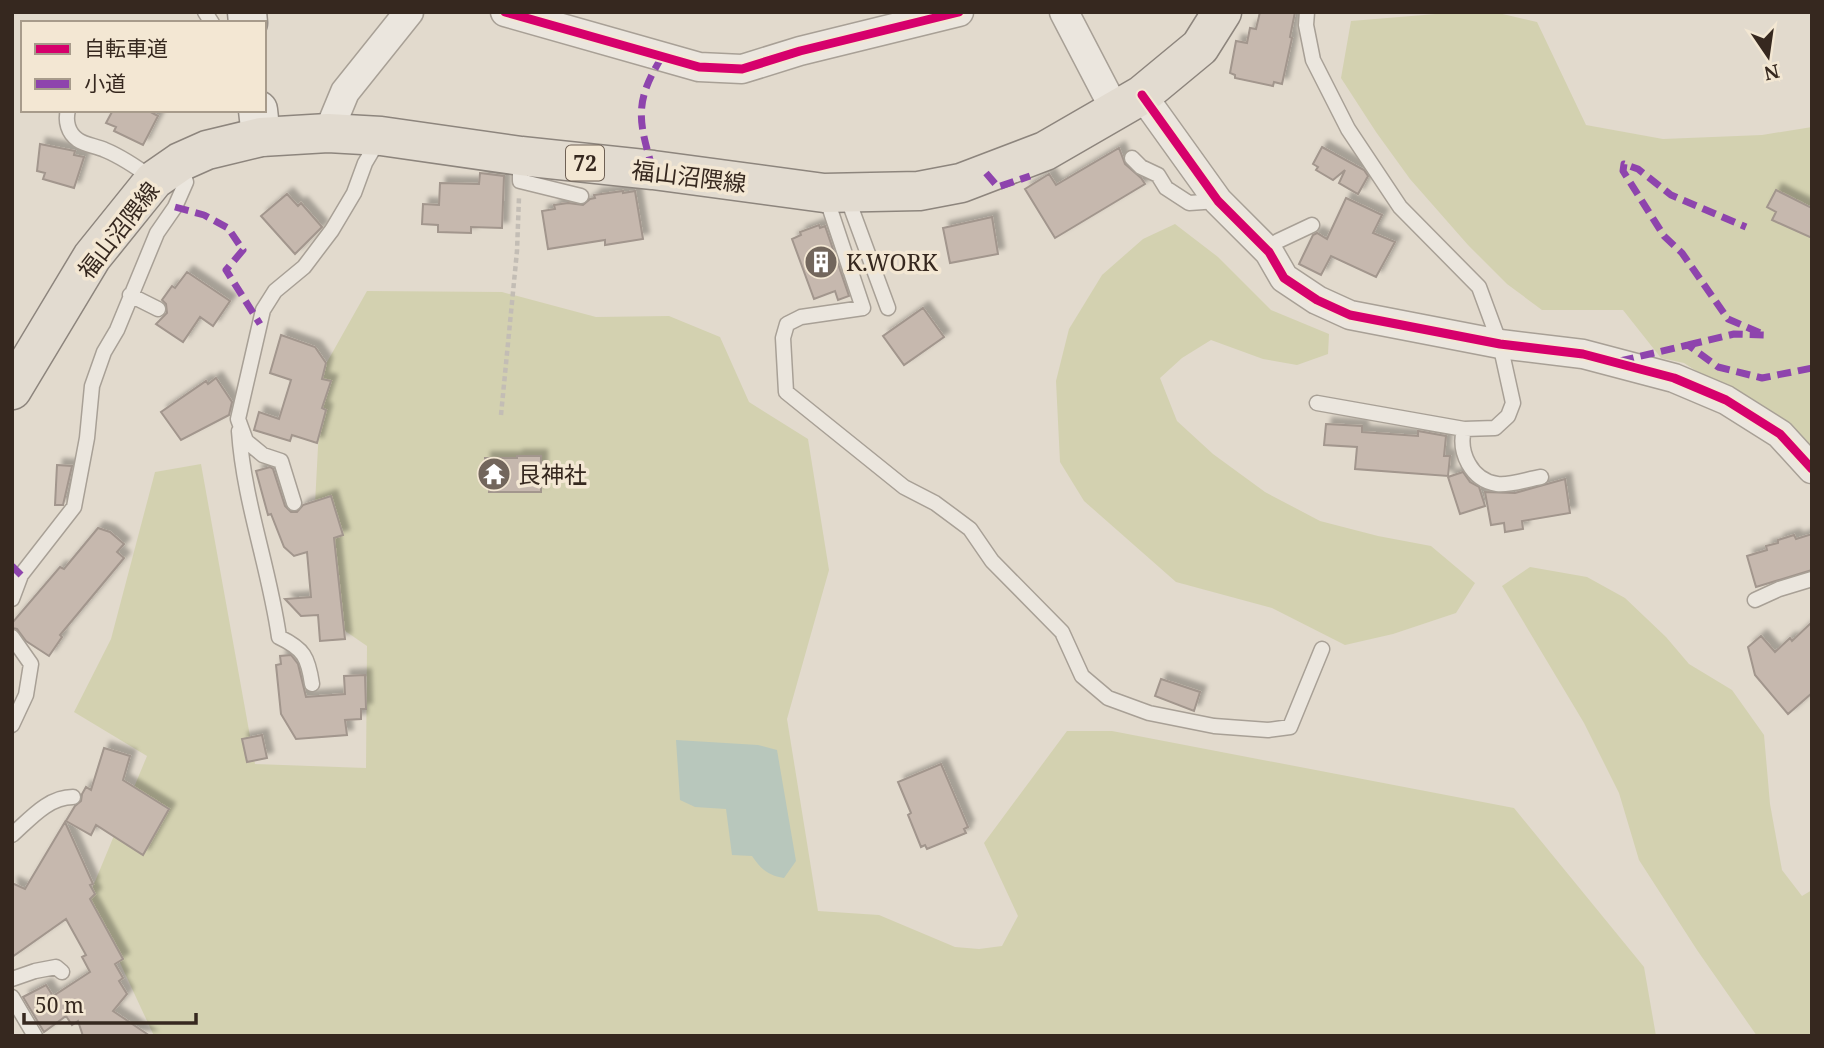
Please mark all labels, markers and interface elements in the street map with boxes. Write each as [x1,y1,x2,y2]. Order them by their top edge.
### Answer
legend [21,21,266,112]
north arrow [1733,21,1803,91]
text: 自転車道 [84,34,168,62]
text: N [1762,58,1782,87]
text: 小道 [84,69,126,97]
road number: 72 [566,146,604,180]
street label: 福山沼隈線 [630,153,748,199]
street label: 福山沼隈線 [70,175,166,285]
building icon: K.WORK [802,243,840,281]
place label: K.WORK [846,246,939,278]
temple icon: 艮神社 [475,455,513,493]
place label: 艮神社 [518,458,587,490]
scale bar [24,982,196,1026]
text: 50 m [35,991,84,1019]

